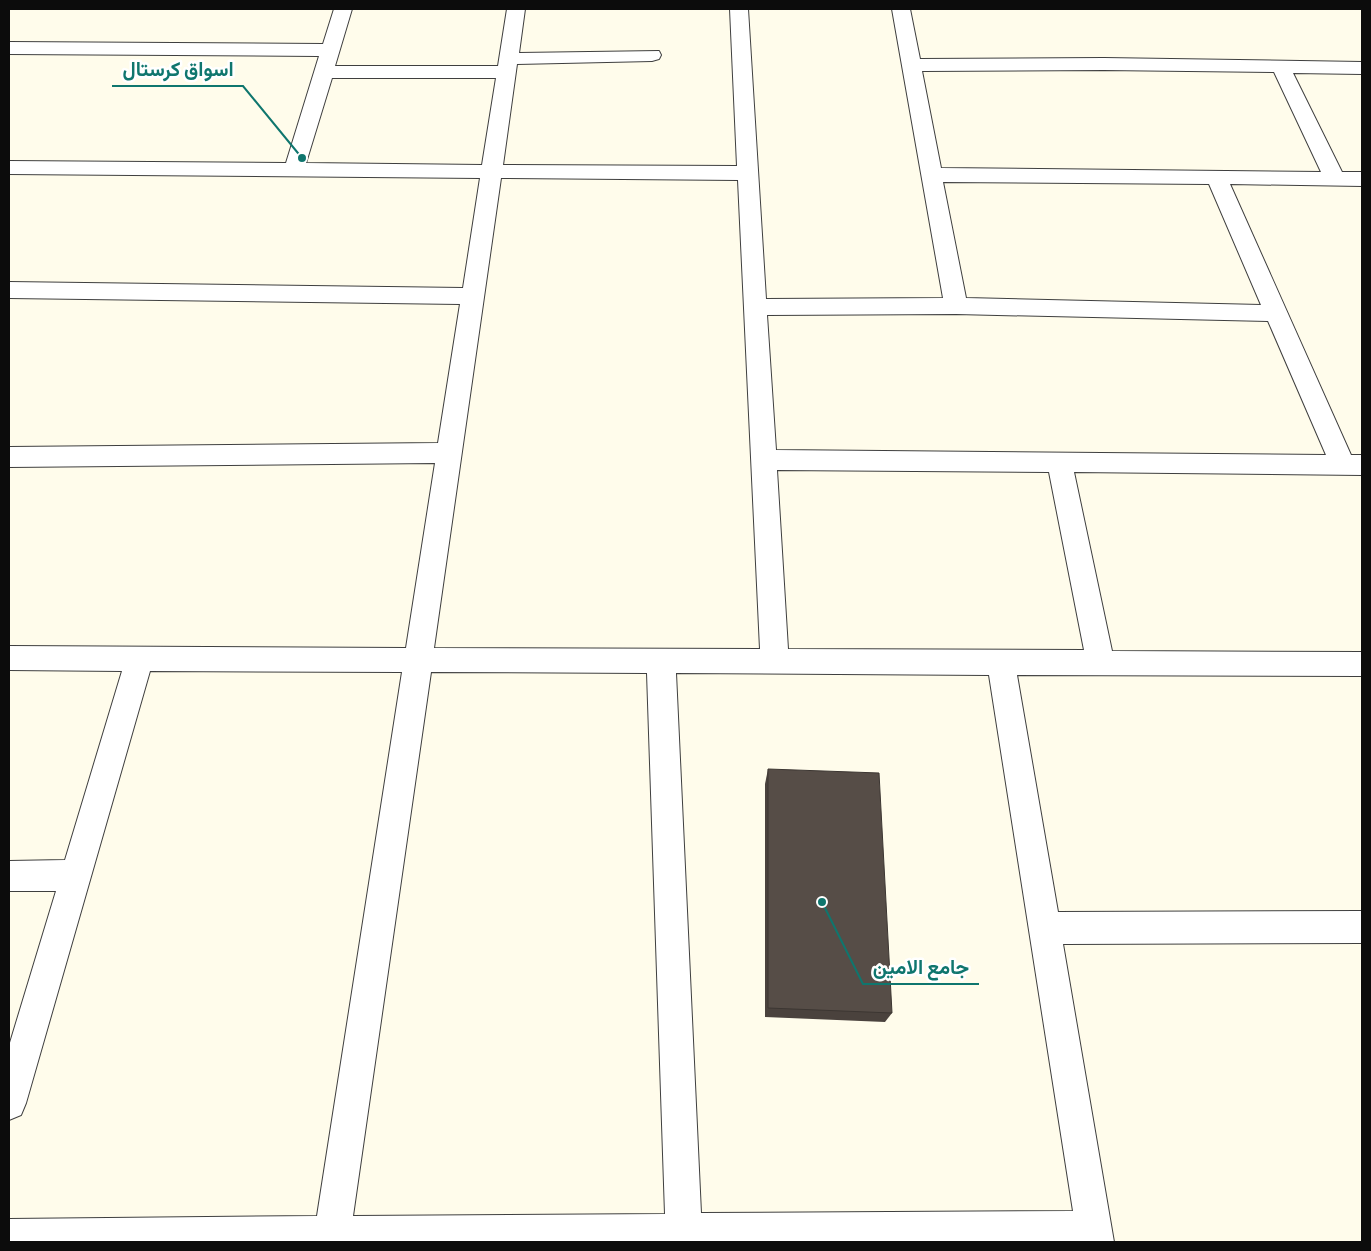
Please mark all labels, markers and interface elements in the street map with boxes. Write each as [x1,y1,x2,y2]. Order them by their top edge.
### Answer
callout: اسواق كرستال [112,51,243,86]
text: اسواق كرستال [122,57,234,82]
callout: جامع الامين [863,949,979,984]
text: جامع الامين [873,955,969,981]

